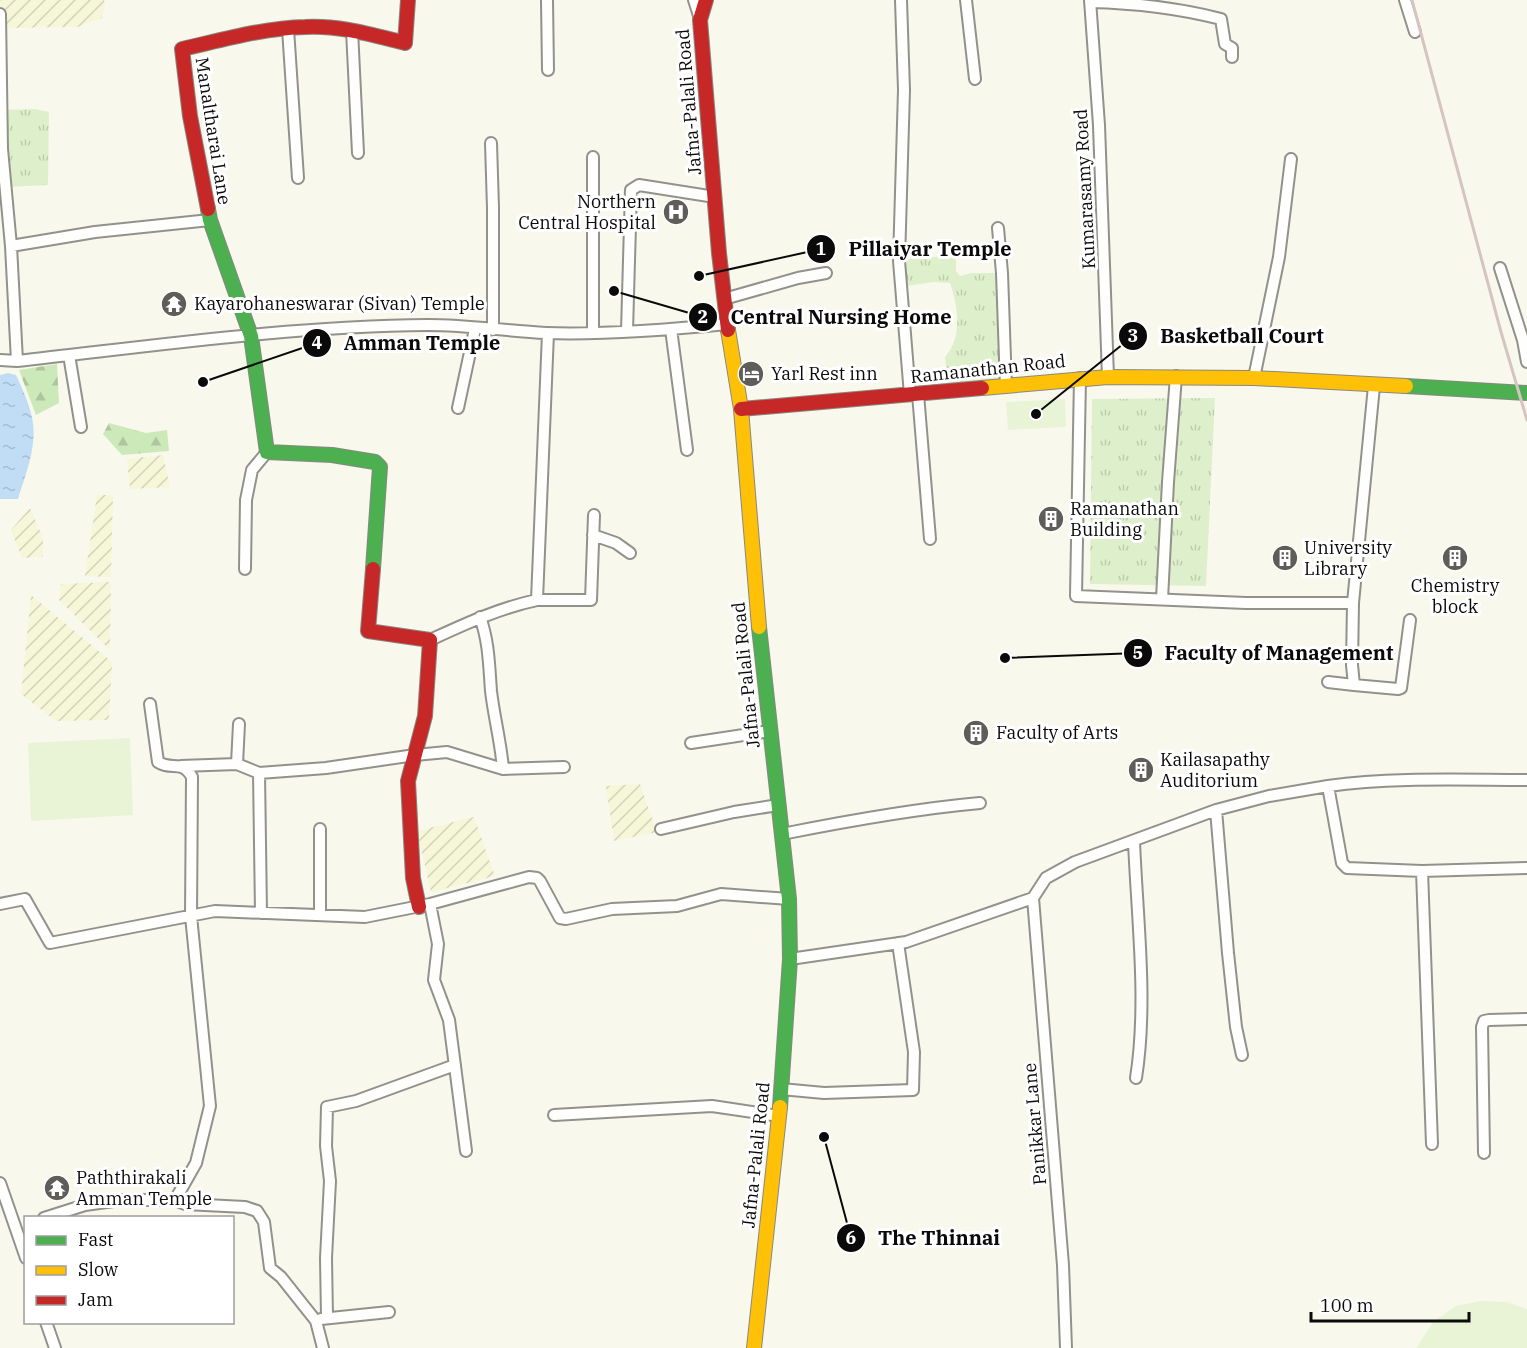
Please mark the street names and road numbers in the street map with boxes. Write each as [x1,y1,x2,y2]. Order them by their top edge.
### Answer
street label: Jafna-Palali Road [671,28,706,176]
street label: Manaltharai Lane [190,56,237,206]
street label: Kumarasamy Road [1069,108,1100,270]
street label: Ramanathan Road [909,349,1067,388]
street label: Jafna-Palali Road [726,601,765,749]
street label: Panikkar Lane [1018,1062,1051,1186]
street label: Jafna-Palali Road [736,1081,775,1229]

